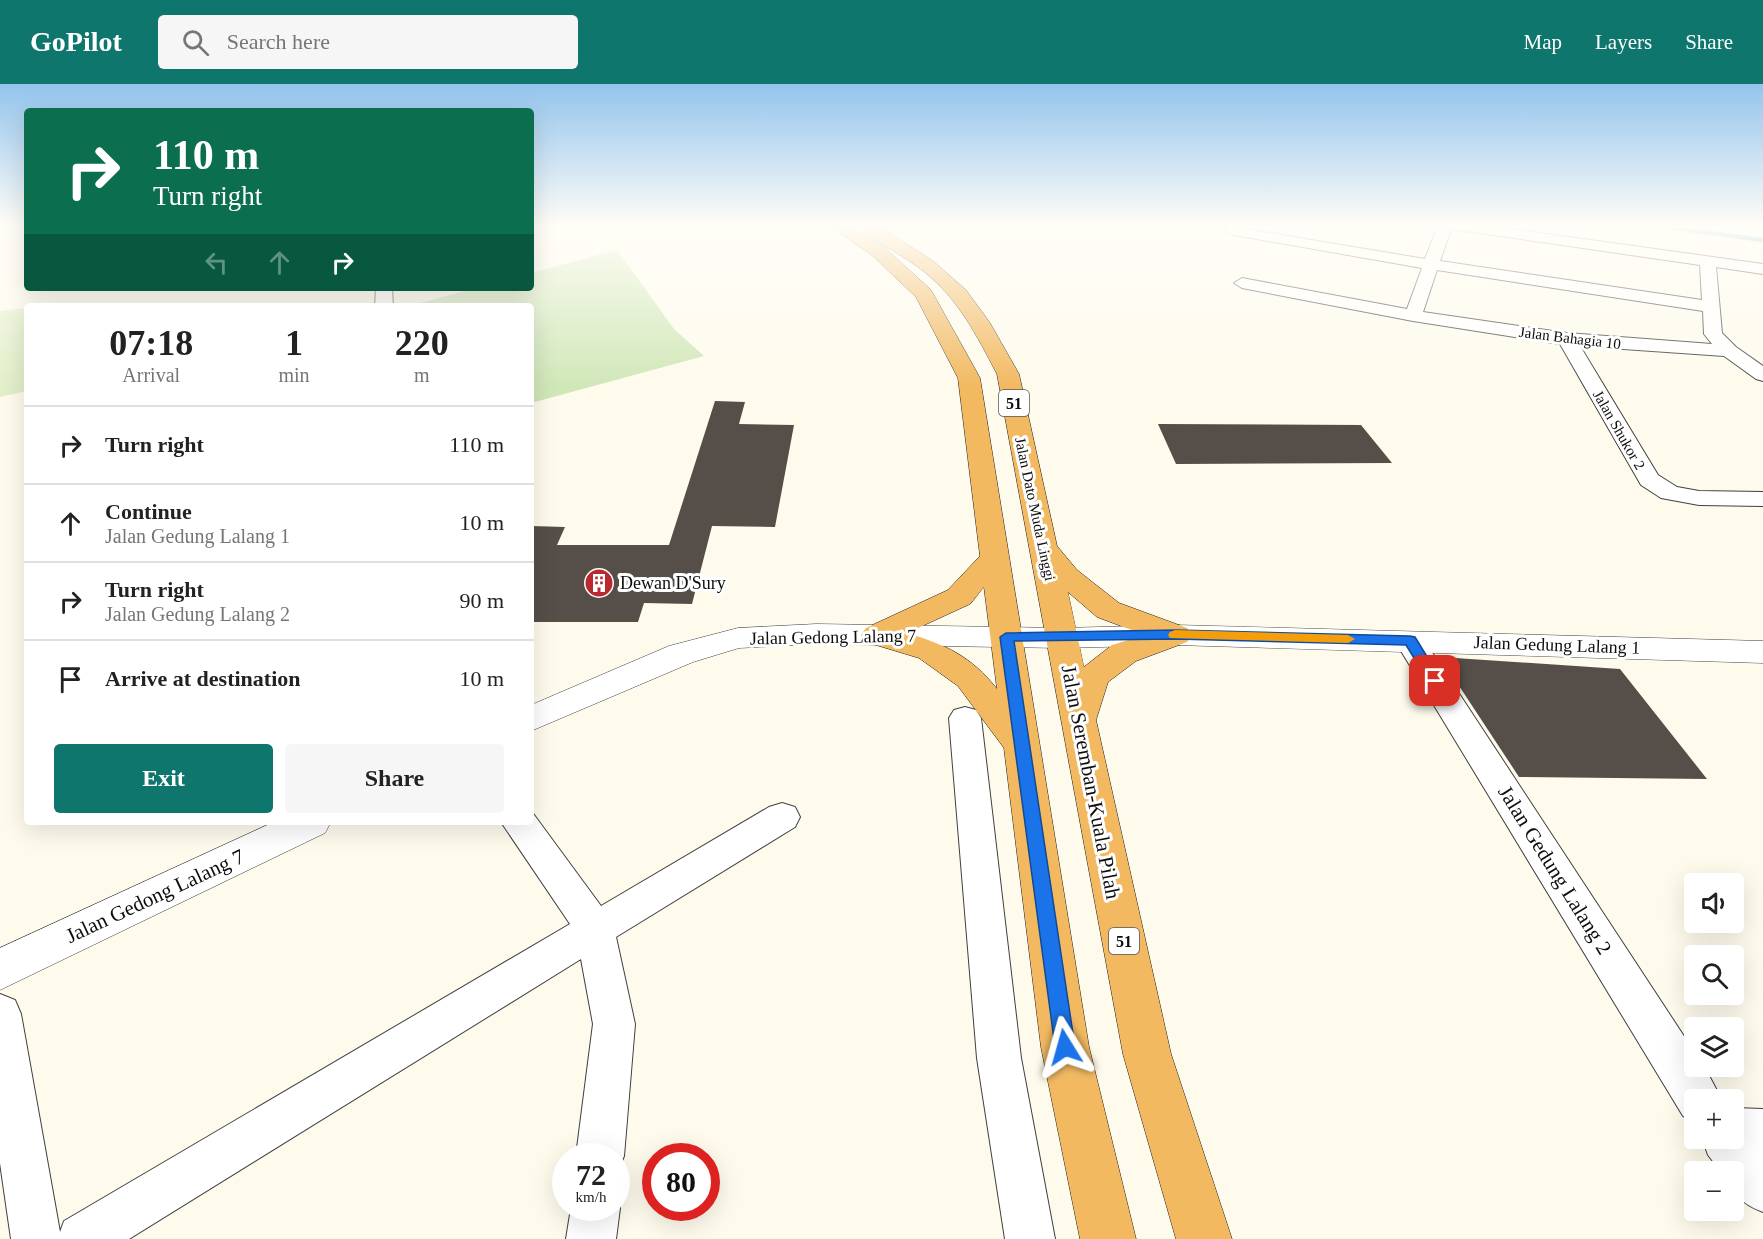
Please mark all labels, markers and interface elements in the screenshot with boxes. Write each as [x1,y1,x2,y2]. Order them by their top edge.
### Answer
search box [158,15,578,69]
text: GoPilot [30,26,122,57]
icon: search [179,26,212,59]
text: Search here [227,29,330,54]
text: Map [1524,30,1562,54]
text: Layers [1595,30,1652,54]
text: Share [1685,30,1733,54]
icon: right [54,132,132,210]
text: 110 m [153,132,259,178]
text: Turn right [153,181,262,211]
icon: left [200,246,233,279]
icon: ahead [263,246,296,279]
icon: right [326,246,359,279]
text: 07:18 [109,323,193,363]
text: 1 [285,323,303,363]
text: 220 [395,323,449,363]
street label: Jalan Bahagia 10 [1518,324,1622,352]
text: Arrival [122,364,180,386]
text: min [278,364,310,386]
text: m [414,364,430,386]
street label: Jalan Shukor 2 [1590,387,1648,473]
road number: 51 [999,390,1029,416]
icon: right [54,429,87,462]
text: Turn right [105,432,204,457]
text: 110 m [449,432,504,457]
street label: Jalan Dato Muda Linggi [1012,436,1058,582]
text: Continue [105,499,192,524]
icon: ahead [54,507,87,540]
text: 10 m [459,510,504,535]
text: Jalan Gedung Lalang 1 [105,525,290,547]
building icon: Dewan D'Sury [583,567,615,599]
place label: Dewan D'Sury [620,573,726,593]
text: Turn right [105,577,204,602]
icon: right [54,585,87,618]
text: 90 m [459,588,504,613]
text: Jalan Gedung Lalang 2 [105,603,290,625]
street label: Jalan Gedong Lalang 7 [750,626,916,648]
street label: Jalan Gedung Lalang 1 [1473,632,1641,658]
pin [1409,655,1460,706]
icon: arrive [54,663,87,696]
street label: Jalan Seremban-Kuala Pilah [1057,663,1126,902]
icon: arrive [1418,664,1451,697]
text: Arrive at destination [105,666,301,691]
text: 10 m [459,666,504,691]
button: Exit [54,744,273,813]
button: Share [285,744,504,813]
street label: Jalan Gedung Lalang 2 [1493,781,1617,959]
street label: Jalan Gedong Lalang 7 [62,844,248,948]
map controls [1684,873,1744,1221]
button: sound [1684,873,1744,933]
road number: 51 [1109,928,1139,954]
button: search [1684,945,1744,1005]
position arrow [1033,1015,1097,1079]
button: layers [1684,1017,1744,1077]
button: + [1684,1089,1744,1149]
speed limit sign: 80 [642,1143,720,1221]
text: 72 [576,1158,606,1191]
button: − [1684,1161,1744,1221]
text: km/h [576,1189,606,1205]

